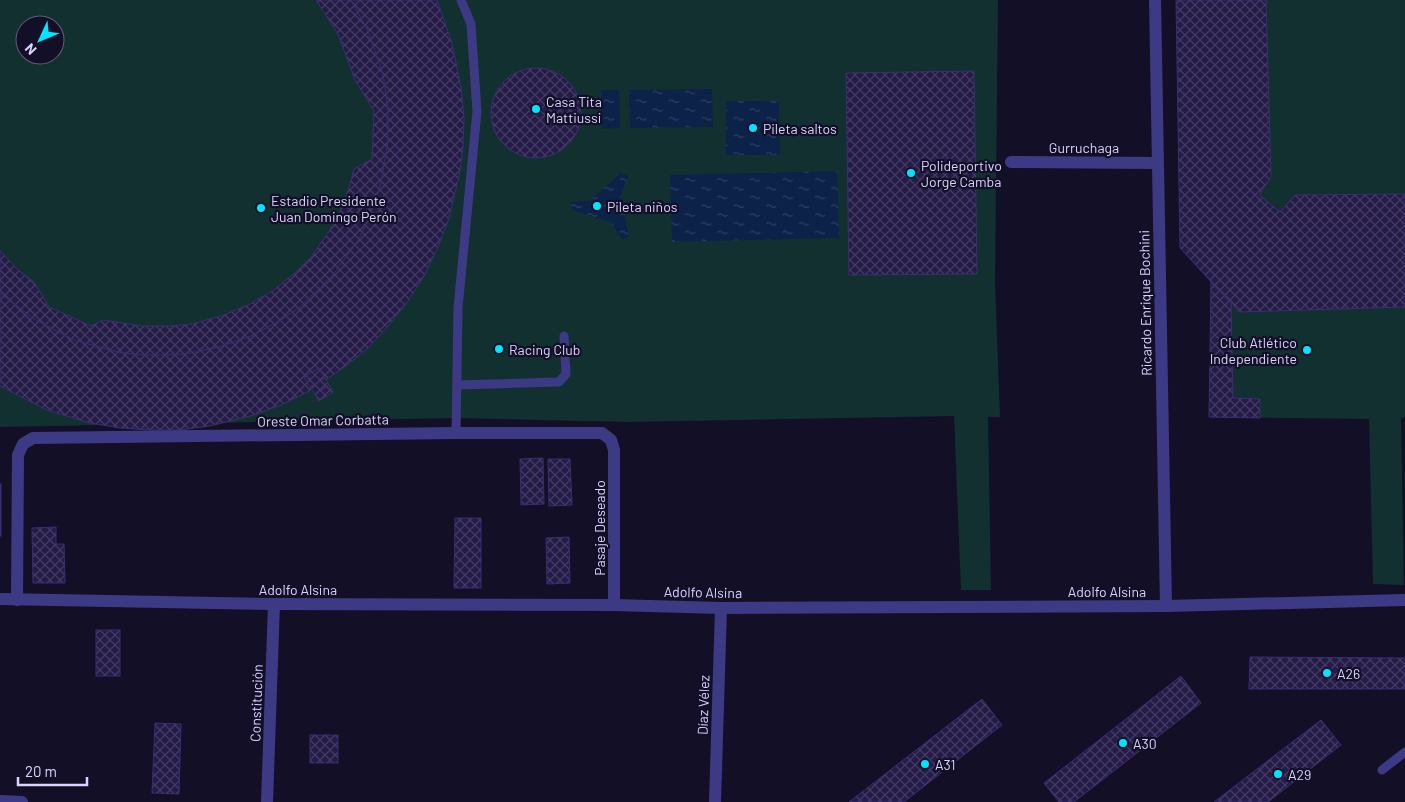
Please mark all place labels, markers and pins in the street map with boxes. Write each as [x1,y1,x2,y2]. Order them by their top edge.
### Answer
place label: Casa Tita Mattiussi [546,93,602,126]
marker: Casa Tita Mattiussi [530,103,542,115]
place label: Pileta saltos [763,120,837,137]
marker: Pileta saltos [747,122,759,134]
place label: Polideportivo Jorge Camba [921,157,1002,190]
marker: Polideportivo Jorge Camba [905,167,917,179]
place label: Estadio Presidente Juan Domingo Perón [271,192,397,225]
place label: Pileta niños [607,198,678,215]
marker: Pileta niños [591,200,603,212]
marker: Estadio Presidente Juan Domingo Perón [255,202,267,214]
place label: Club Atlético Independiente [1210,334,1297,367]
place label: Racing Club [509,341,580,358]
marker: Racing Club [493,343,505,355]
marker: Club Atlético Independiente [1301,344,1313,356]
place label: A26 [1337,665,1360,682]
marker: A26 [1321,667,1333,679]
place label: A30 [1133,735,1157,752]
marker: A30 [1117,737,1129,749]
place label: A31 [935,756,956,773]
marker: A31 [919,758,931,770]
place label: A29 [1288,766,1311,783]
marker: A29 [1272,768,1284,780]

